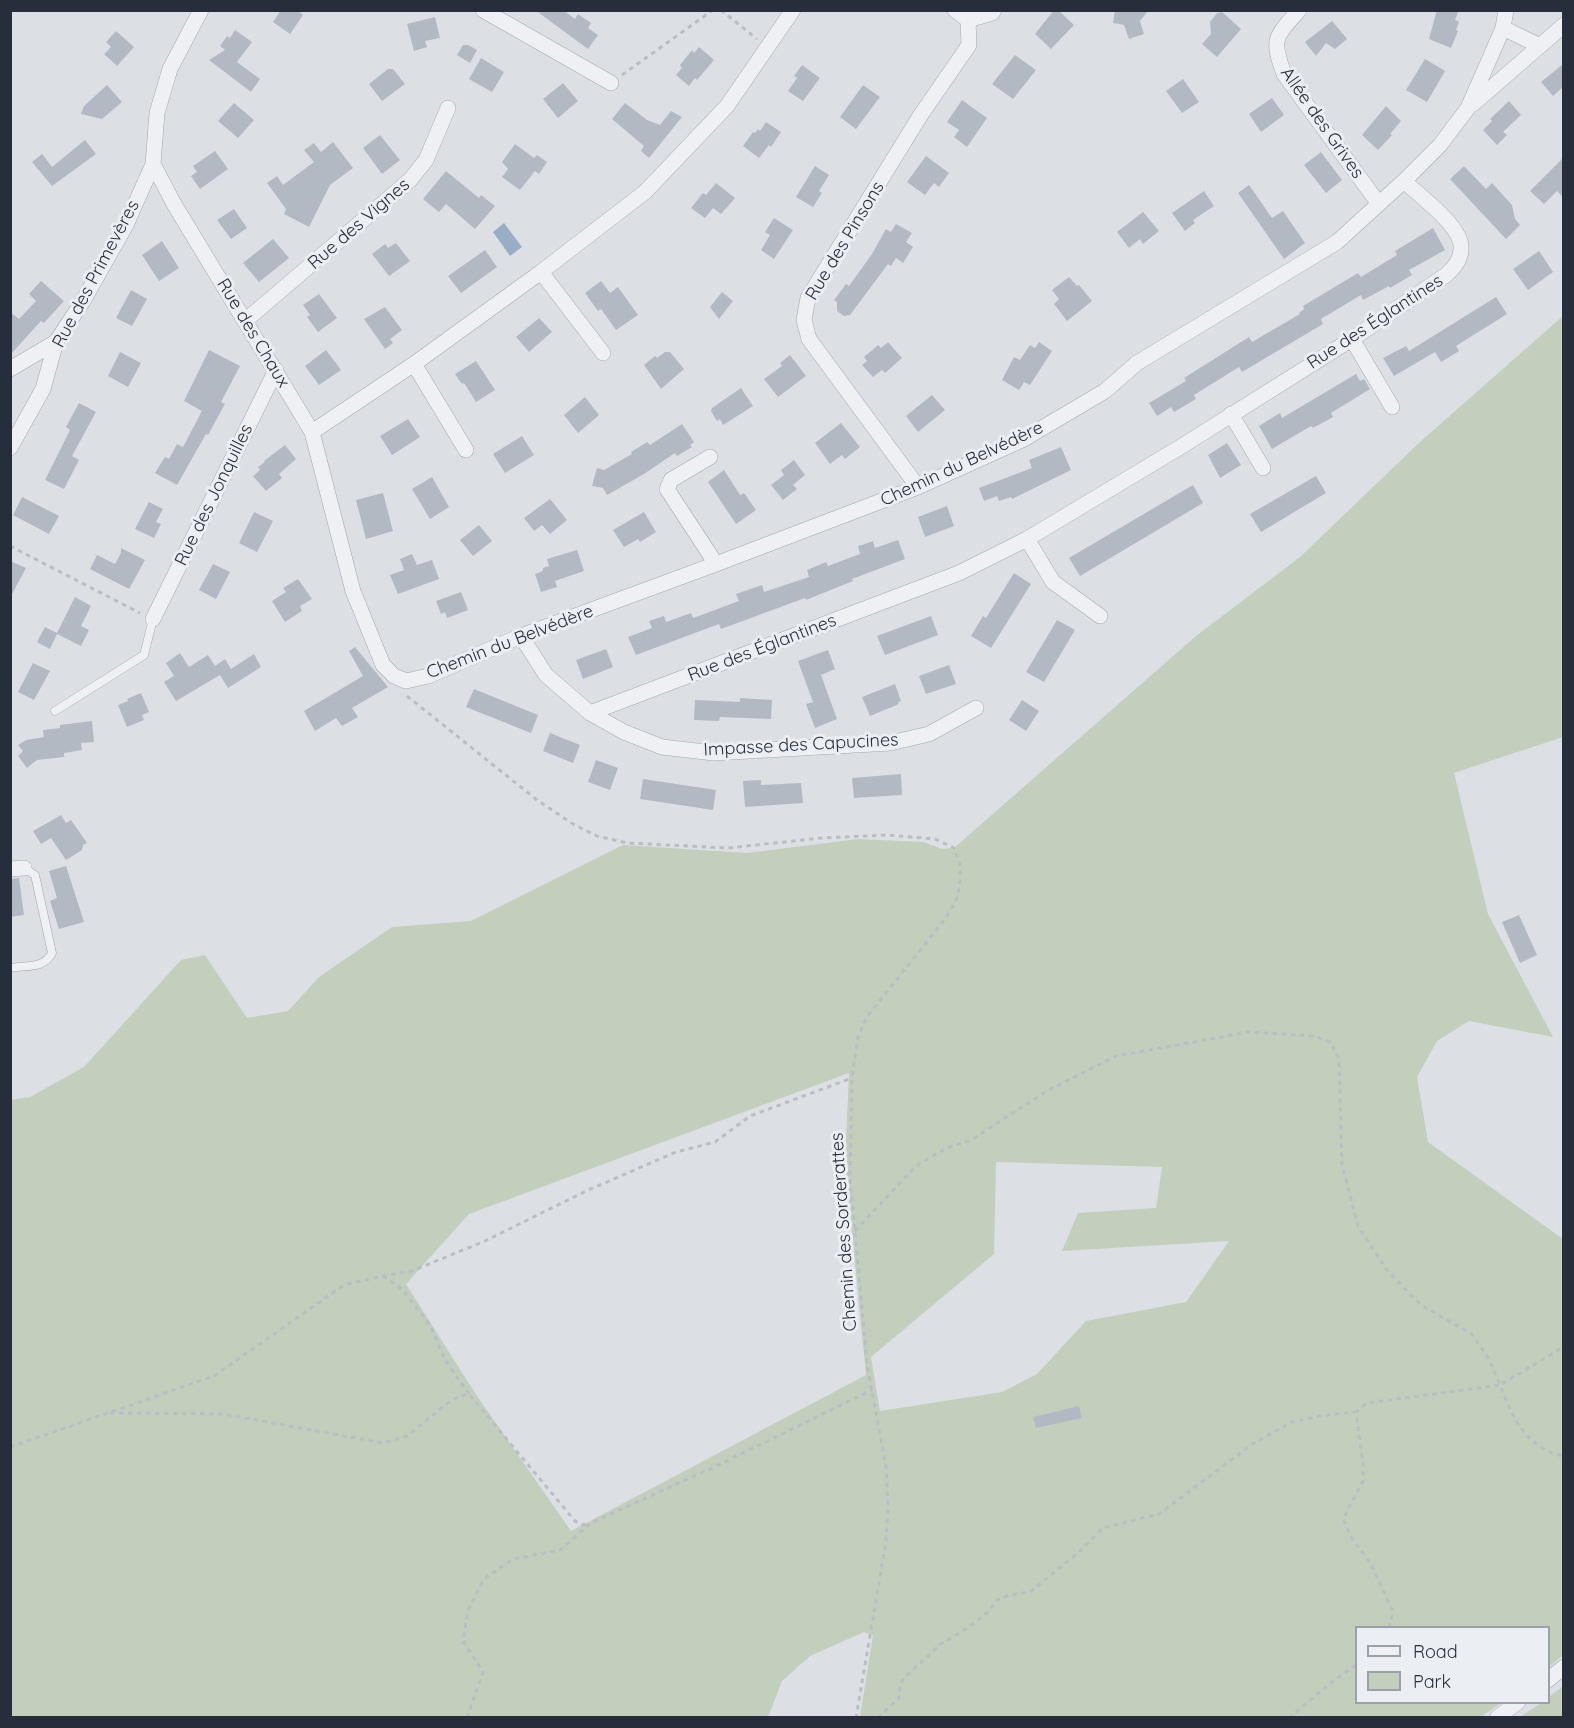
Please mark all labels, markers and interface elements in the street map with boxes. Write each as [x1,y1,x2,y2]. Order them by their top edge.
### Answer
street label: Allée des Grives [1276,63,1368,183]
street label: Rue des Vignes [304,174,414,274]
street label: Rue des Pinsons [801,178,889,304]
street label: Rue des Primevères [48,196,144,352]
street label: Rue des Églantines [1303,270,1447,374]
street label: Rue des Chaux [212,275,294,391]
street label: Chemin du Belvédère [877,417,1047,511]
street label: Rue des Jonquilles [170,421,258,569]
street label: Chemin du Belvédère [423,600,597,684]
street label: Rue des Églantines [685,610,839,686]
street label: Impasse des Capucines [703,729,899,761]
street label: Chemin des Sorderattes [826,1132,862,1332]
legend [1355,1626,1550,1704]
text: Road [1413,1640,1458,1663]
text: Park [1413,1670,1451,1693]

